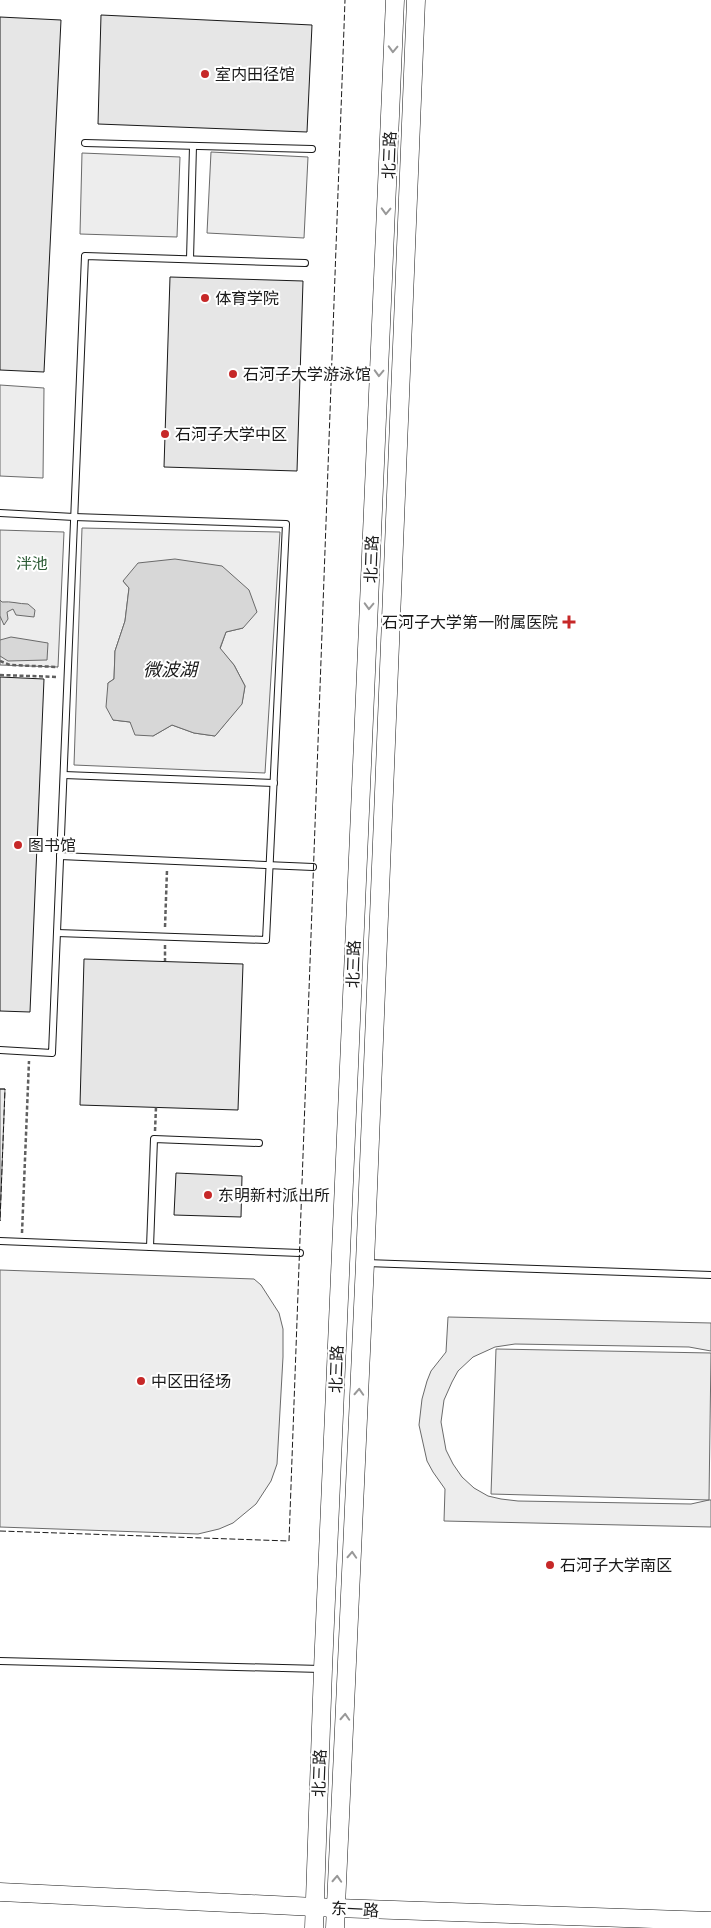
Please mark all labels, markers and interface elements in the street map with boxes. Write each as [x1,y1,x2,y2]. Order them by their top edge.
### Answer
one-way arrow [388,45,399,53]
place label: 室内田径馆 [215,64,295,85]
marker: 室内田径馆 [199,68,211,80]
street label: 北三路 [378,131,401,179]
one-way arrow [381,208,391,215]
place label: 体育学院 [215,288,279,309]
marker: 体育学院 [199,292,211,304]
place label: 石河子大学游泳馆 [243,364,371,385]
marker: 石河子大学游泳馆 [227,368,239,380]
one-way arrow [374,370,384,378]
place label: 石河子大学中区 [175,424,287,445]
marker: 石河子大学中区 [159,428,171,440]
street label: 北三路 [360,535,383,583]
park label: 泮池 [16,553,48,574]
one-way arrow [364,602,374,610]
place label: 石河子大学第一附属医院 [382,612,558,633]
marker: 石河子大学第一附属医院 [562,615,576,629]
water label: 微波湖 [143,658,200,681]
place label: 图书馆 [28,835,76,856]
marker: 图书馆 [12,839,24,851]
street label: 北三路 [342,940,365,988]
place label: 东明新村派出所 [218,1185,330,1206]
marker: 东明新村派出所 [202,1189,214,1201]
street label: 北三路 [325,1345,348,1393]
place label: 中区田径场 [151,1371,231,1392]
marker: 中区田径场 [135,1375,147,1387]
one-way arrow [354,1388,365,1396]
one-way arrow [347,1550,358,1558]
place label: 石河子大学南区 [560,1555,672,1576]
marker: 石河子大学南区 [544,1559,556,1571]
one-way arrow [339,1713,350,1721]
street label: 北三路 [308,1749,331,1797]
one-way arrow [332,1875,343,1883]
street label: 东一路 [330,1898,379,1921]

